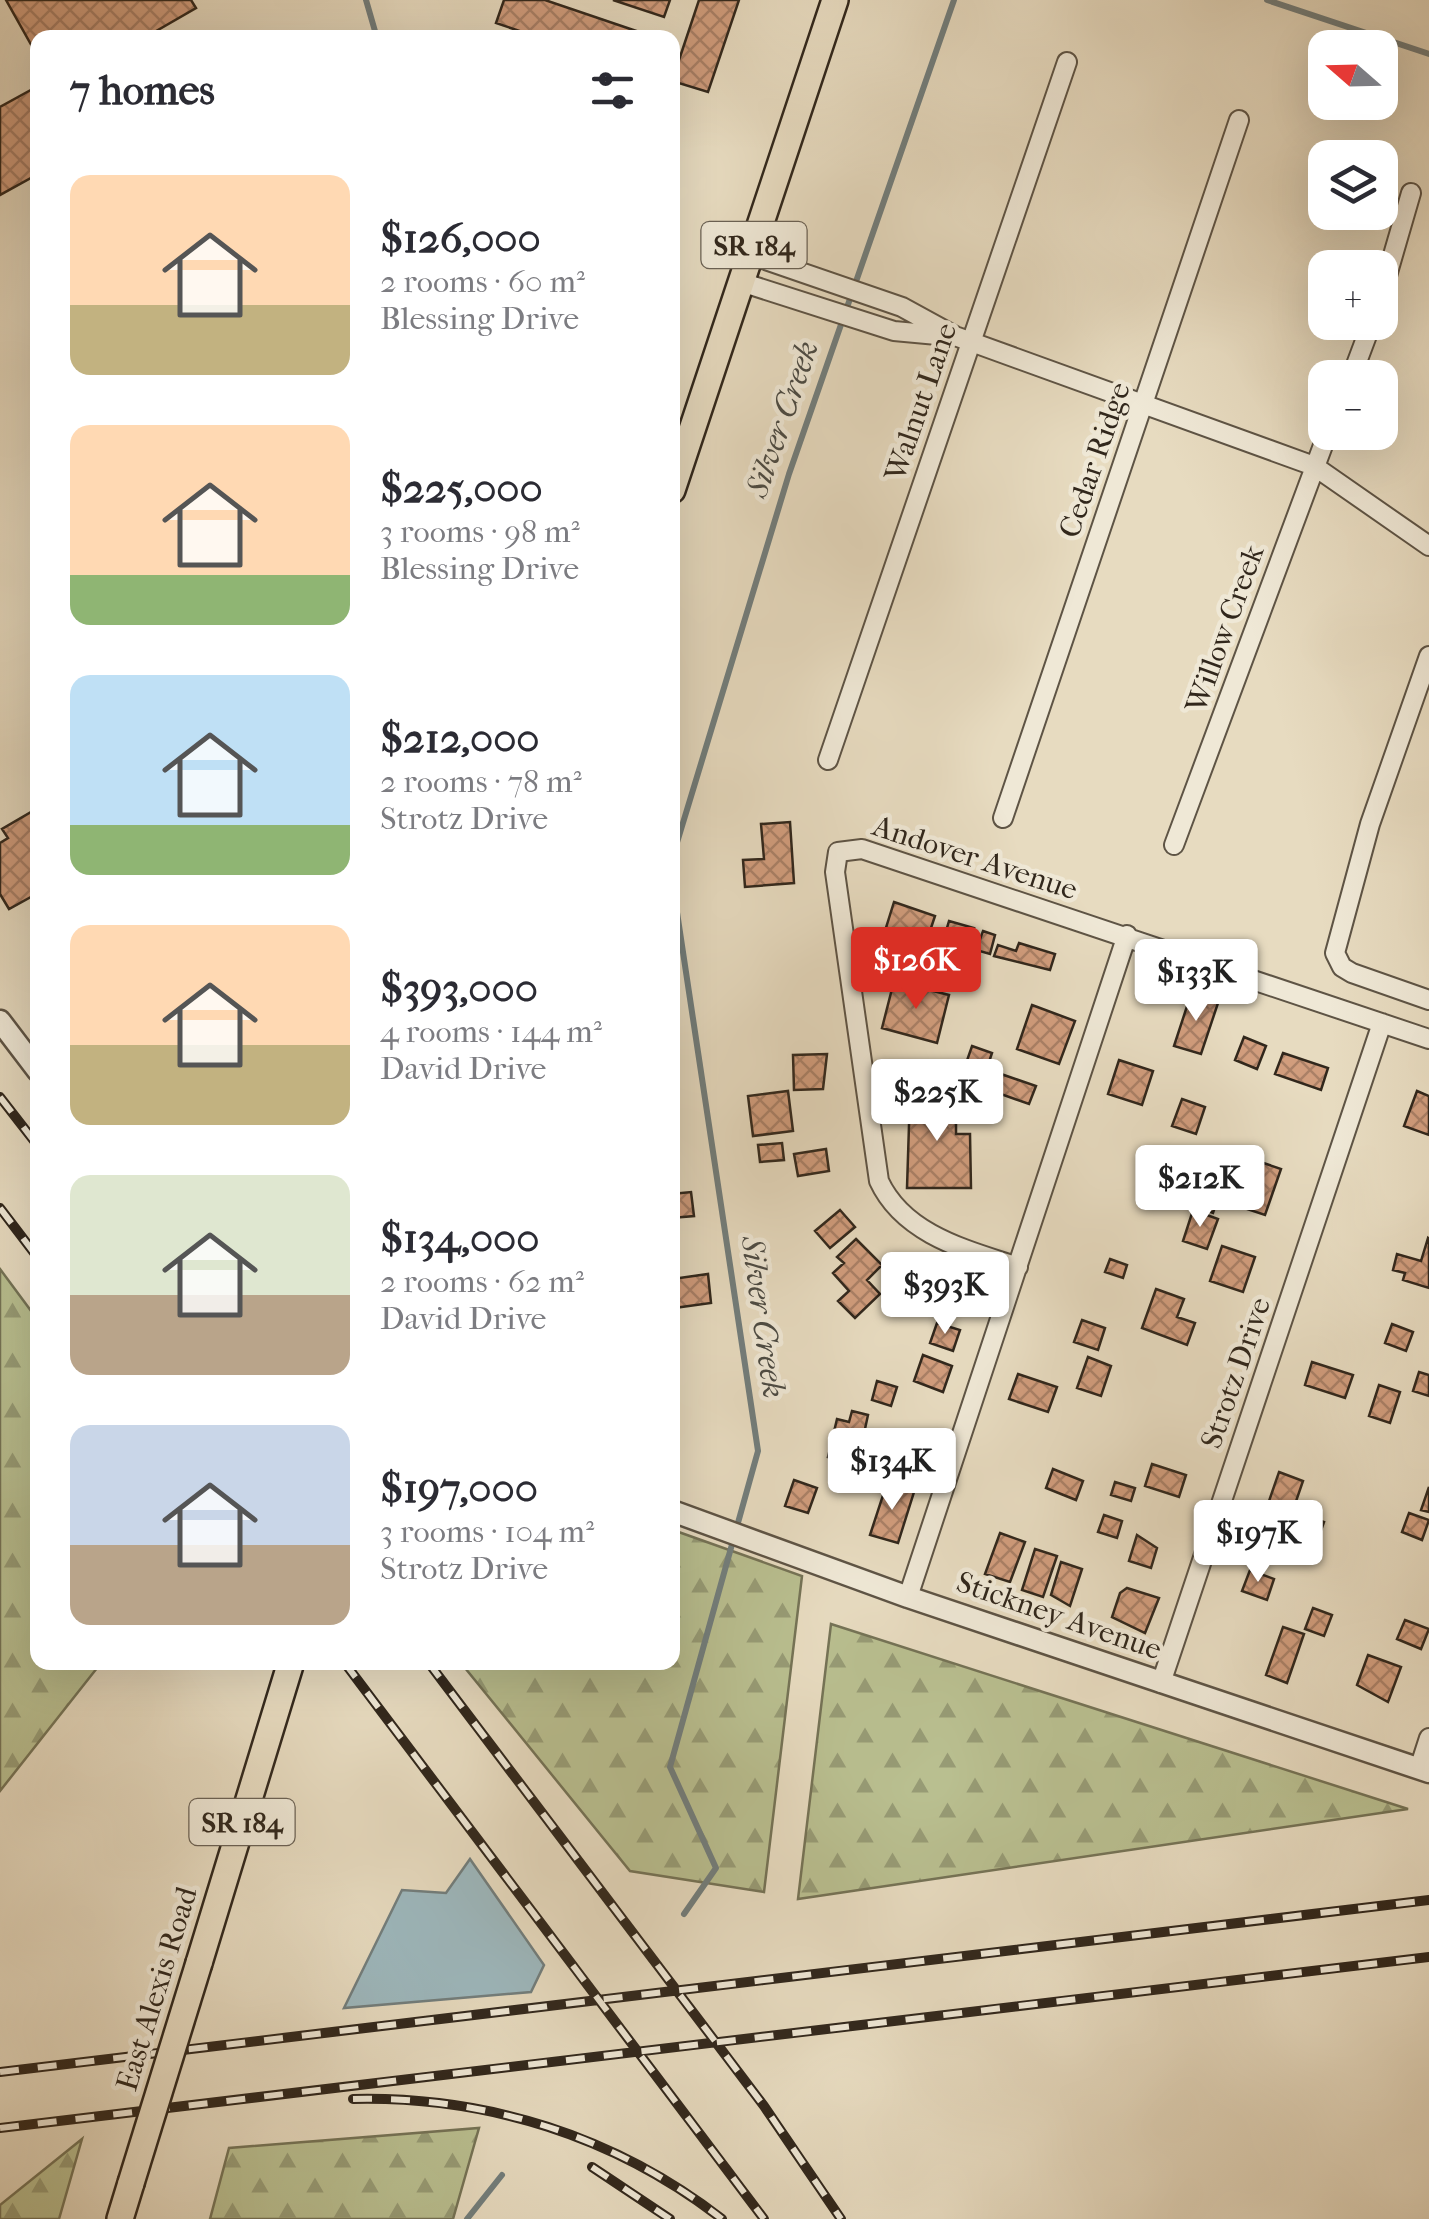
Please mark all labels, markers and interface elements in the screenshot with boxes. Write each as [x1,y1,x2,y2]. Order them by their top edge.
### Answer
north arrow [1308,30,1398,120]
map controls [1308,30,1398,450]
icon: filters [585,63,640,118]
text: 7 homes [70,66,215,115]
button: layers [1308,140,1398,230]
text: $126,000 [380,214,541,263]
icon: home [150,215,270,335]
road number: SR 184 [702,222,806,268]
button: + [1308,250,1398,340]
text: 2 rooms · 60 m² [380,263,585,300]
text: Blessing Drive [380,300,579,337]
street label: Walnut Lane [877,318,964,487]
water label: Silver Creek [738,336,826,503]
button: − [1308,360,1398,450]
street label: Cedar Ridge [1052,378,1138,542]
text: $225,000 [380,464,543,513]
icon: home [150,465,270,585]
text: 3 rooms · 98 m² [380,513,580,550]
street label: Willow Creek [1178,540,1272,718]
text: Blessing Drive [380,550,579,587]
text: $212,000 [380,714,540,763]
icon: home [150,715,270,835]
text: 2 rooms · 78 m² [380,763,582,800]
text: Strotz Drive [380,800,548,837]
street label: Andover Avenue [867,808,1082,908]
pin: $126K [846,927,986,1012]
pin: $133K [1126,939,1266,1024]
text: $126K [873,941,959,978]
text: $133K [1157,953,1235,990]
text: $393,000 [380,964,538,1013]
icon: home [150,965,270,1085]
text: 4 rooms · 144 m² [380,1013,602,1050]
text: David Drive [380,1050,546,1087]
pin: $225K [867,1059,1007,1144]
text: $225K [893,1073,981,1110]
pin: $212K [1130,1145,1270,1230]
text: $212K [1157,1159,1243,1196]
text: $134,000 [380,1214,539,1263]
icon: home [150,1215,270,1335]
water label: Silver Creek [733,1233,793,1400]
pin: $393K [875,1252,1015,1337]
text: 2 rooms · 62 m² [380,1263,584,1300]
text: $393K [903,1266,987,1303]
street label: Strotz Drive [1194,1293,1278,1453]
text: David Drive [380,1300,546,1337]
pin: $134K [822,1428,962,1513]
text: $134K [850,1442,934,1479]
text: $197,000 [380,1464,538,1513]
icon: home [150,1465,270,1585]
pin: $197K [1188,1500,1328,1585]
text: 3 rooms · 104 m² [380,1513,594,1550]
text: $197K [1216,1514,1300,1551]
text: Strotz Drive [380,1550,548,1587]
street label: Stickney Avenue [952,1565,1166,1667]
road number: SR 184 [190,1799,294,1845]
street label: East Alexis Road [109,1882,205,2095]

